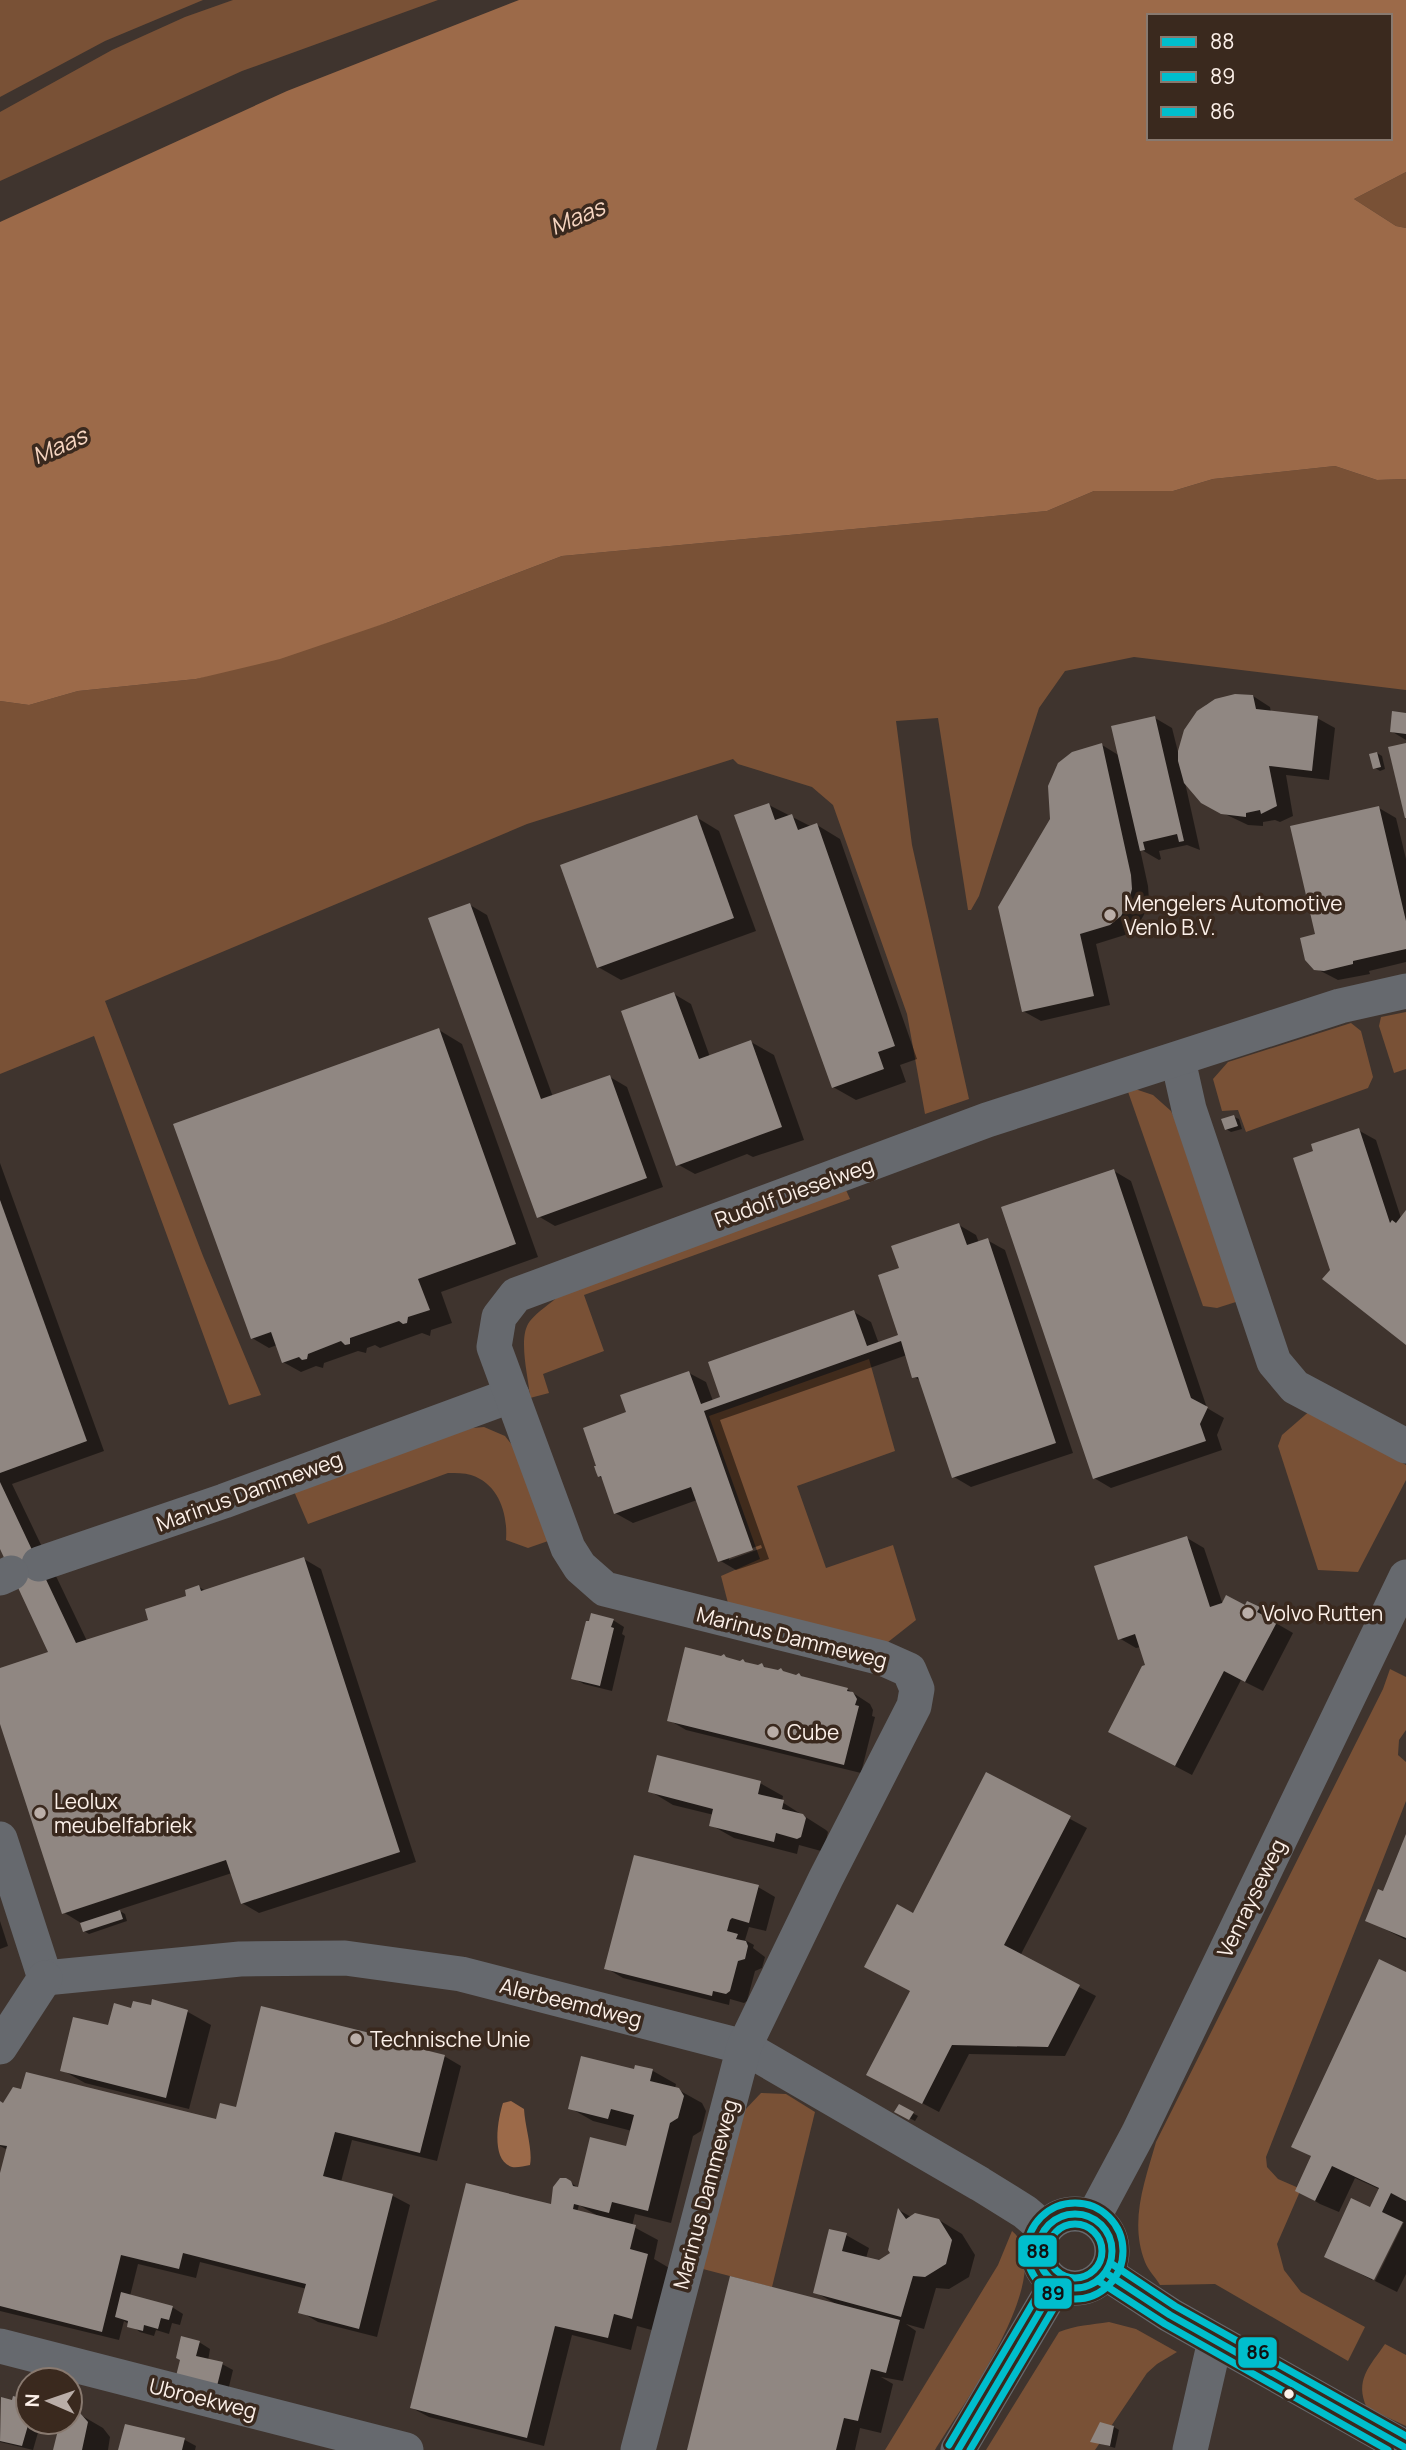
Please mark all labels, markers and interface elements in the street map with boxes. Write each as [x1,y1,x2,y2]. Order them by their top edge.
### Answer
legend [1147,14,1392,140]
text: 88 [1210,27,1234,55]
text: 89 [1210,62,1235,90]
text: 86 [1210,97,1235,125]
water label: Maas [545,189,611,242]
water label: Maas [26,418,93,471]
place label: Mengelers Automotive Venlo B.V. [1124,889,1343,941]
marker: Mengelers Automotive Venlo B.V. [1102,907,1118,923]
street label: Rudolf Dieselweg [711,1150,877,1234]
street label: Marinus Dammeweg [152,1444,346,1538]
place label: Volvo Rutten [1262,1599,1383,1627]
street label: Marinus Dammeweg [694,1600,890,1674]
marker: Volvo Rutten [1240,1605,1256,1621]
place label: Cube [787,1718,839,1746]
marker: Cube [765,1724,781,1740]
place label: Leolux meubelfabriek [54,1787,193,1839]
marker: Leolux meubelfabriek [32,1805,48,1821]
street label: Venrayseweg [1210,1834,1292,1962]
street label: Alerbeemdweg [497,1971,645,2033]
place label: Technische Unie [370,2025,531,2053]
marker: Technische Unie [348,2031,364,2047]
street label: Marinus Dammeweg [666,2096,744,2292]
line badge: 88 [1017,2234,1058,2268]
text: 88 [1026,2238,1050,2264]
line badge: 89 [1033,2277,1073,2310]
text: 89 [1041,2280,1065,2306]
line badge: 86 [1237,2336,1278,2369]
text: 86 [1246,2339,1270,2365]
north arrow [14,2366,84,2436]
street label: Ubroekweg [146,2371,260,2425]
unlabelled marker [1282,2387,1296,2401]
text: N [19,2393,45,2408]

